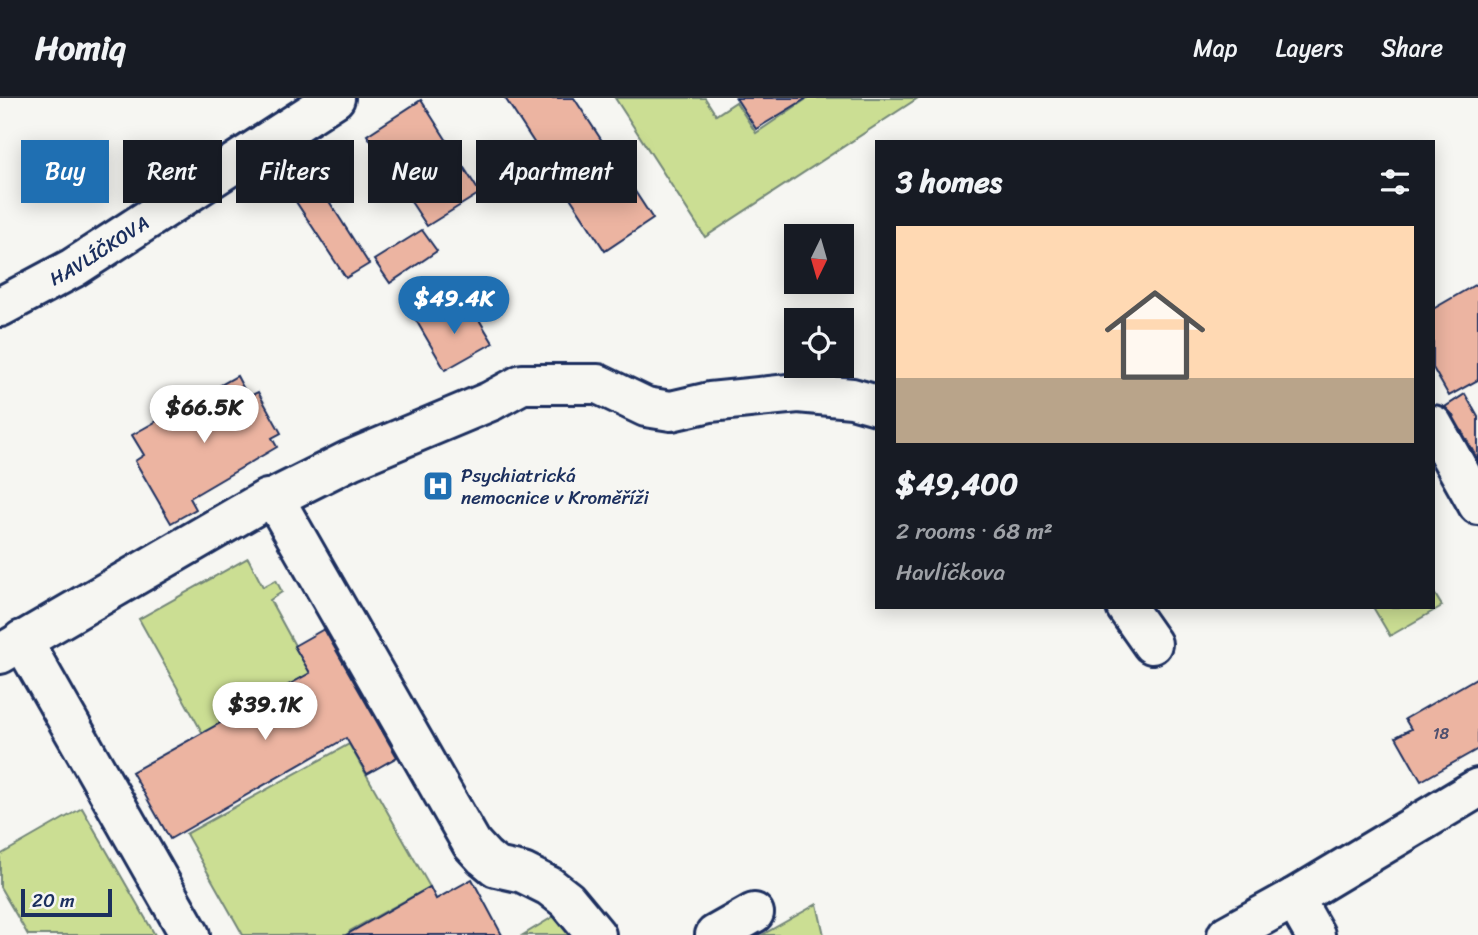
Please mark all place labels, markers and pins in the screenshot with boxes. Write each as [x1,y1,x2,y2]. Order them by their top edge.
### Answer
pin: $49.4K [397,276,511,336]
pin: $66.5K [147,386,261,445]
place label: Psychiatrická nemocnice v Kroměříži [461,459,650,514]
hospital icon: Psychiatrická nemocnice v Kroměříži [421,469,455,503]
pin: $39.1K [208,682,322,742]

